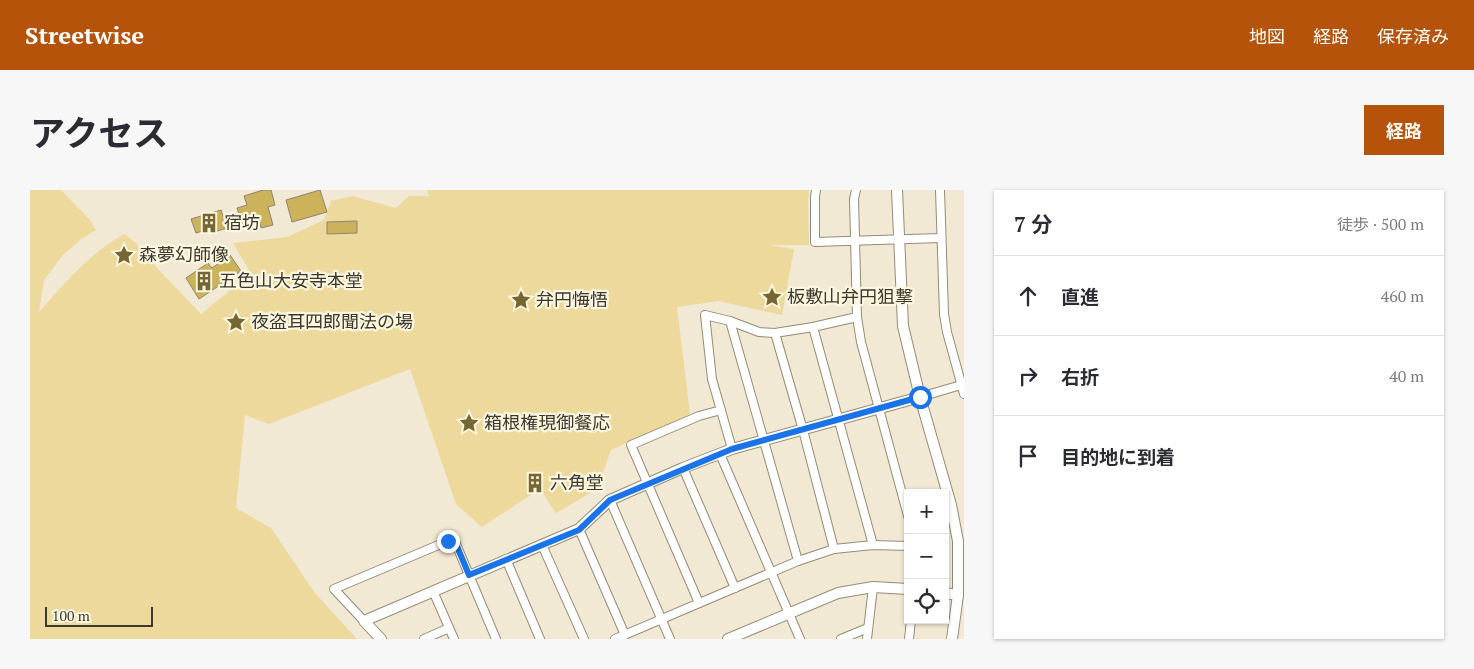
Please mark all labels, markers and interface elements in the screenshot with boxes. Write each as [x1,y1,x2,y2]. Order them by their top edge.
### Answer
text: Streetwise [25,19,144,51]
text: 地図 [1249,24,1285,48]
text: 経路 [1313,24,1349,48]
text: 保存済み [1377,24,1449,48]
button: 経路 [1364,105,1444,155]
text: アクセス [30,110,168,156]
place label: 宿坊 [224,210,260,234]
text: 7 分 [1014,210,1053,238]
building icon: 宿坊 [198,212,220,234]
text: 徒歩 · 500 m [1337,213,1424,235]
place label: 森夢幻師像 [139,242,229,266]
place icon: 森夢幻師像 [113,244,135,266]
place label: 五色山大安寺本堂 [219,268,363,292]
building icon: 五色山大安寺本堂 [193,270,215,292]
icon: ahead [1014,282,1042,310]
place label: 板敷山弁円狙撃 [787,284,913,308]
text: 直進 [1061,284,1099,309]
text: 460 m [1381,285,1424,307]
place icon: 板敷山弁円狙撃 [761,286,783,308]
place label: 弁円悔悟 [536,287,608,311]
place icon: 弁円悔悟 [510,289,532,311]
place label: 夜盗耳四郎聞法の場 [251,309,413,333]
place icon: 夜盗耳四郎聞法の場 [225,311,247,333]
icon: right [1014,362,1042,390]
text: 右折 [1061,364,1099,389]
text: 40 m [1389,365,1424,387]
route start [909,386,932,409]
place label: 箱根権現御餐応 [484,410,610,434]
place icon: 箱根権現御餐応 [458,412,480,434]
icon: arrive [1014,442,1042,470]
text: 目的地に到着 [1061,444,1175,469]
place label: 六角堂 [550,470,604,494]
building icon: 六角堂 [524,472,546,494]
map controls [904,489,949,624]
button: + [904,489,949,534]
route end [437,530,460,553]
button: − [904,534,949,579]
button: locate [904,579,949,624]
scale bar [45,604,152,627]
text: 100 m [52,606,90,625]

